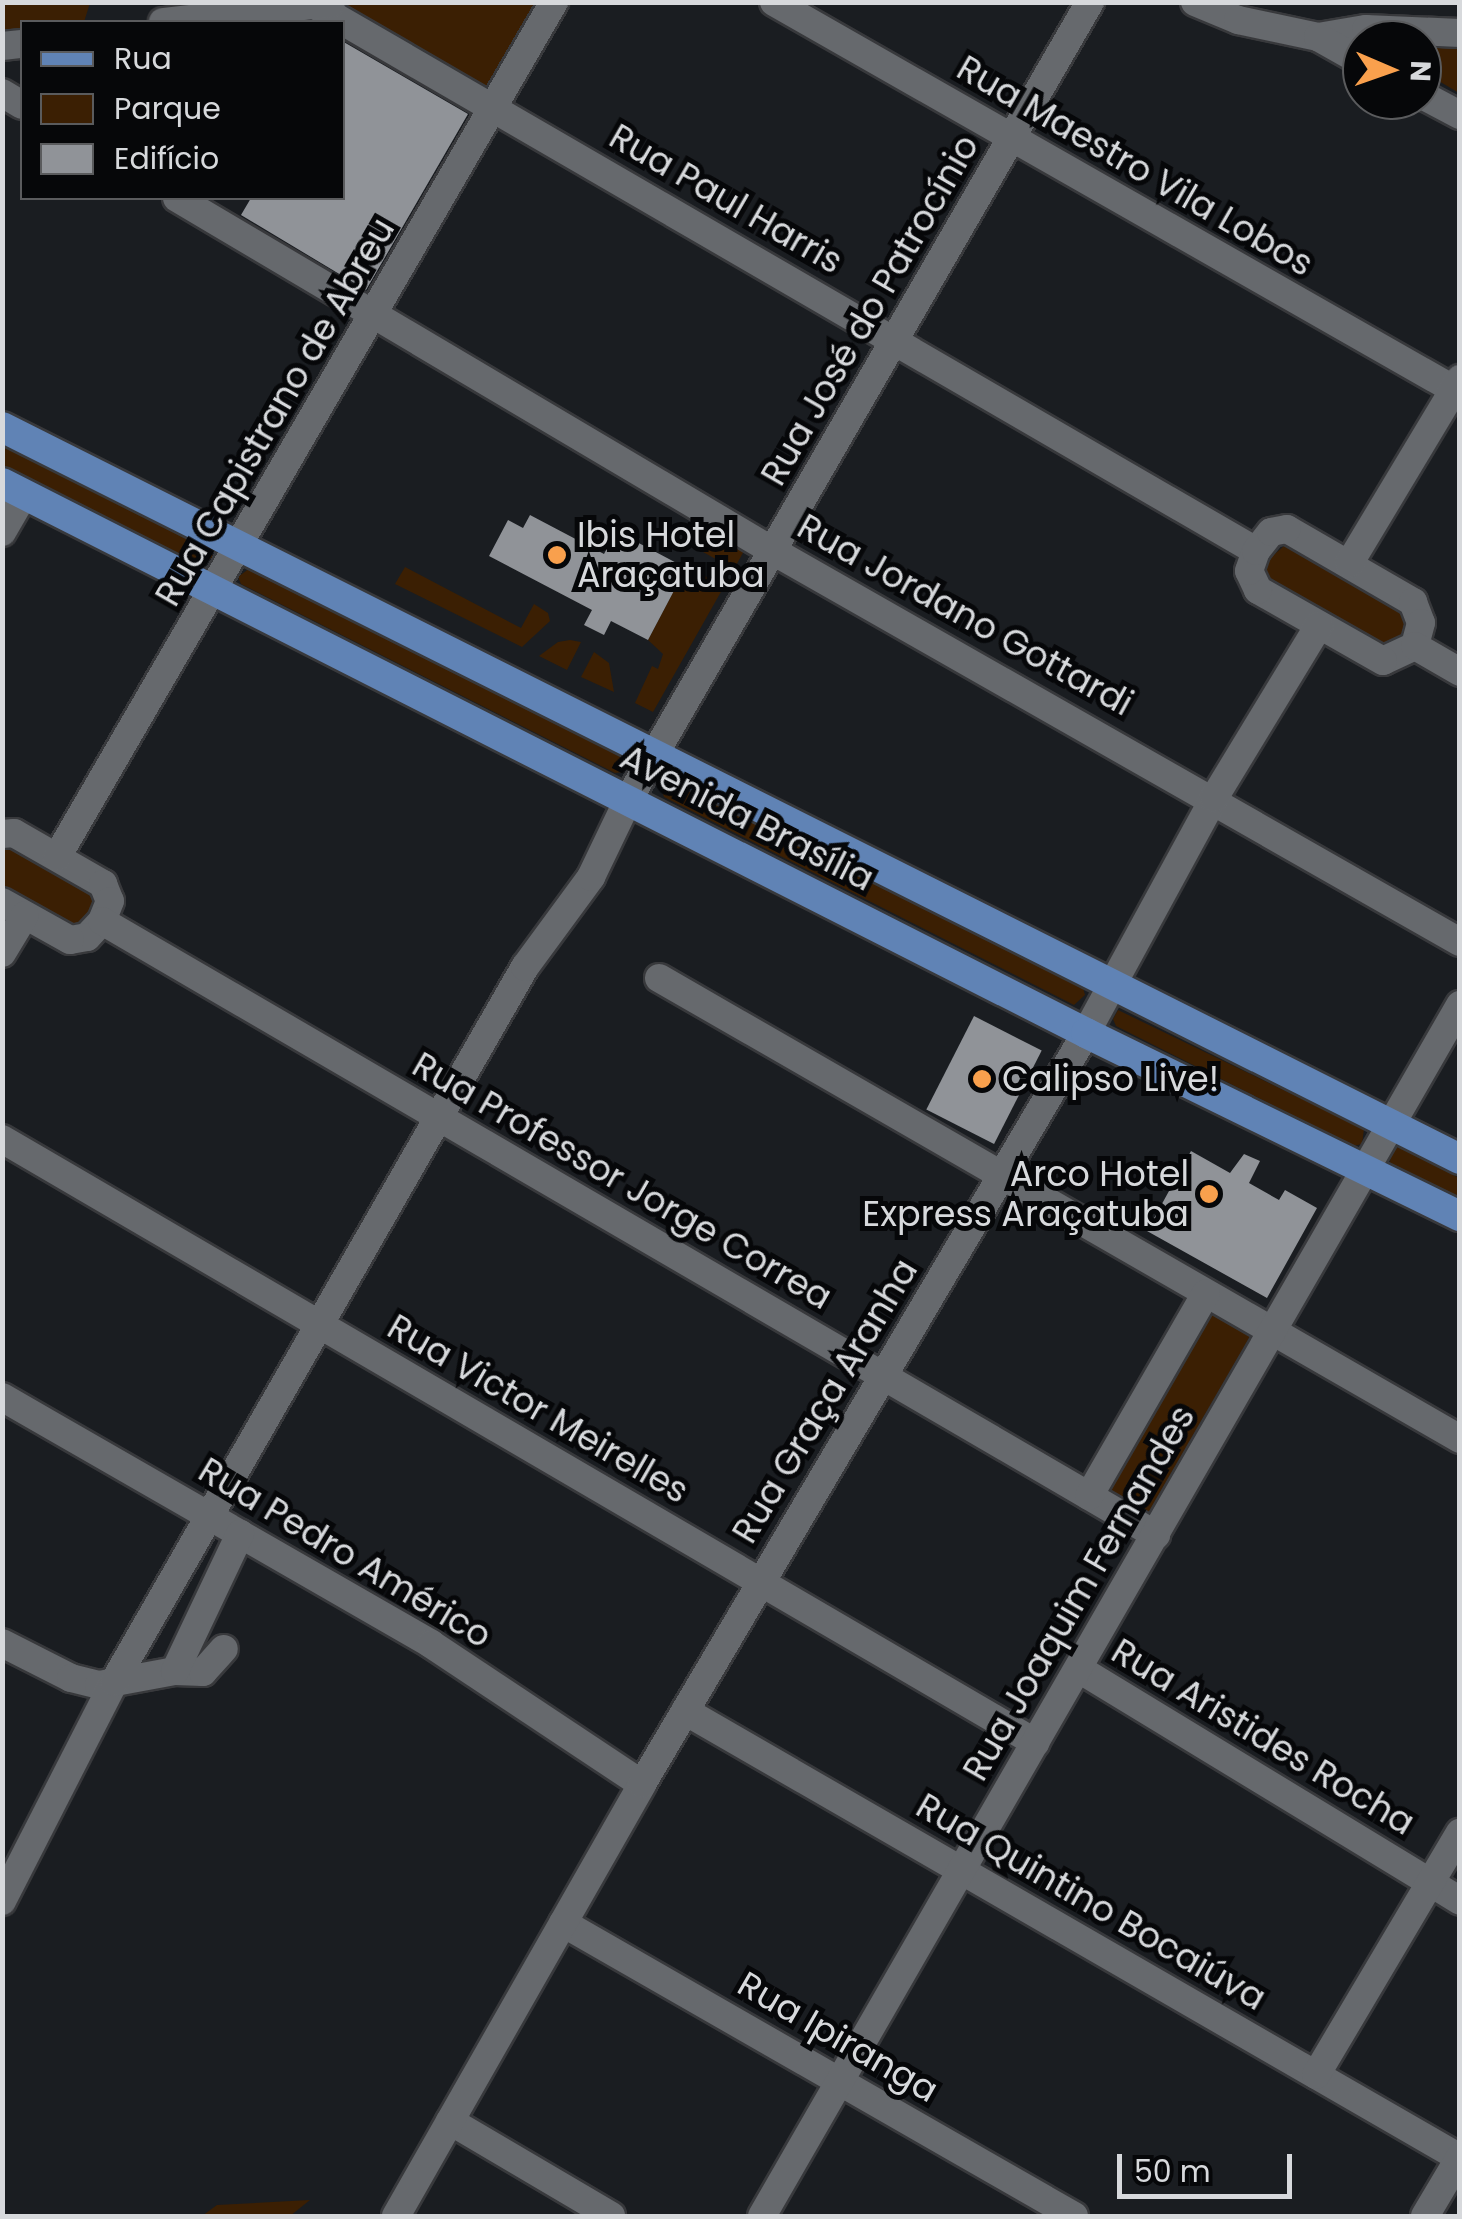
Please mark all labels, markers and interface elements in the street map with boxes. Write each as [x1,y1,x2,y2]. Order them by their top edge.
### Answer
legend [20,20,345,200]
north arrow [1342,20,1442,120]
text: Rua [114,37,172,80]
street label: Rua Maestro Vila Lobos [950,47,1320,285]
text: N [1401,60,1440,82]
text: Parque [114,87,221,130]
street label: Rua Paul Harris [602,115,850,283]
street label: Rua José do Patrocínio [752,127,988,493]
text: Edifício [114,137,219,180]
street label: Rua Capistrano de Abreu [147,211,403,613]
street label: Rua Jordano Gottardi [790,505,1140,725]
place label: Ibis Hotel Araçatuba [577,514,765,596]
marker: Ibis Hotel Araçatuba [546,544,568,566]
street label: Avenida Brasília [613,736,881,900]
street label: Rua Professor Jorge Correa [405,1044,839,1318]
place label: Calipso Live! [1002,1058,1219,1100]
marker: Calipso Live! [971,1068,993,1090]
place label: Arco Hotel Express Araçatuba [862,1153,1189,1235]
marker: Arco Hotel Express Araçatuba [1198,1183,1220,1205]
street label: Rua Graça Aranha [724,1251,926,1551]
street label: Rua Victor Meirelles [380,1306,696,1512]
street label: Rua Joaquim Fernandes [954,1398,1204,1788]
street label: Rua Pedro Américo [191,1449,499,1657]
street label: Rua Aristides Rocha [1104,1630,1422,1844]
street label: Rua Quintino Bocaiúva [909,1785,1273,2019]
street label: Rua Ipiranga [731,1963,945,2111]
scale bar [1122,2134,1297,2196]
text: 50 m [1134,2150,1211,2193]

